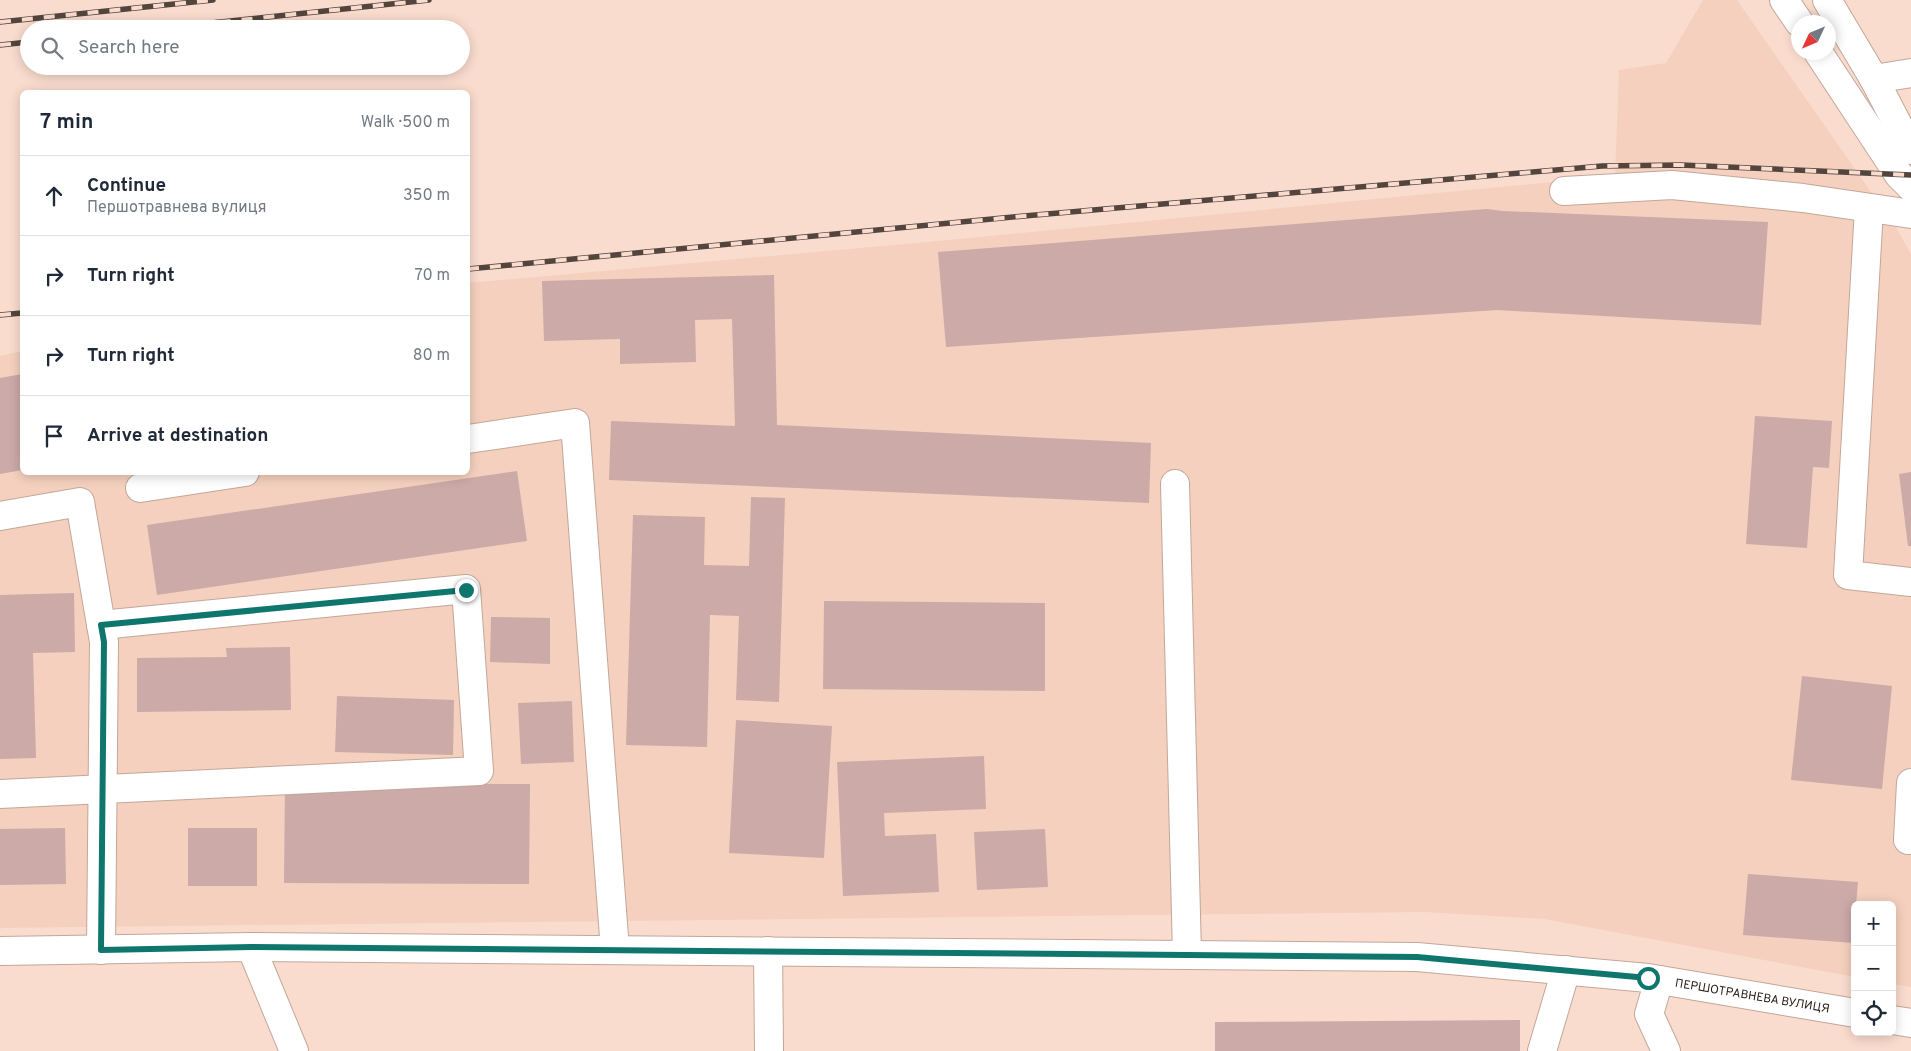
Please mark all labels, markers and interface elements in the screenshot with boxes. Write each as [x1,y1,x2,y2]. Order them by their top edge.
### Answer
north arrow [1791,15,1836,60]
search box [20,20,470,75]
icon: search [38,34,66,62]
text: Search here [78,36,180,60]
text: 7 min [40,109,93,136]
text: Walk · 500 m [361,113,450,133]
text: Continue [87,174,166,198]
icon: ahead [40,182,68,210]
text: 350 m [403,186,450,206]
text: Першотравнева вулиця [87,198,266,218]
icon: right [40,262,68,290]
text: Turn right [87,264,175,288]
text: 70 m [415,266,450,286]
icon: right [40,342,68,370]
text: Turn right [87,344,175,368]
text: 80 m [413,346,450,366]
icon: arrive [40,422,68,450]
text: Arrive at destination [87,424,268,448]
route end [455,579,478,602]
map controls [1851,901,1896,1036]
button: + [1851,901,1896,946]
button: − [1851,946,1896,991]
route start [1637,967,1660,990]
street label: ПЕРШОТРАВНЕВА ВУЛИЦЯ [1674,976,1831,1018]
button: locate [1851,991,1896,1036]

